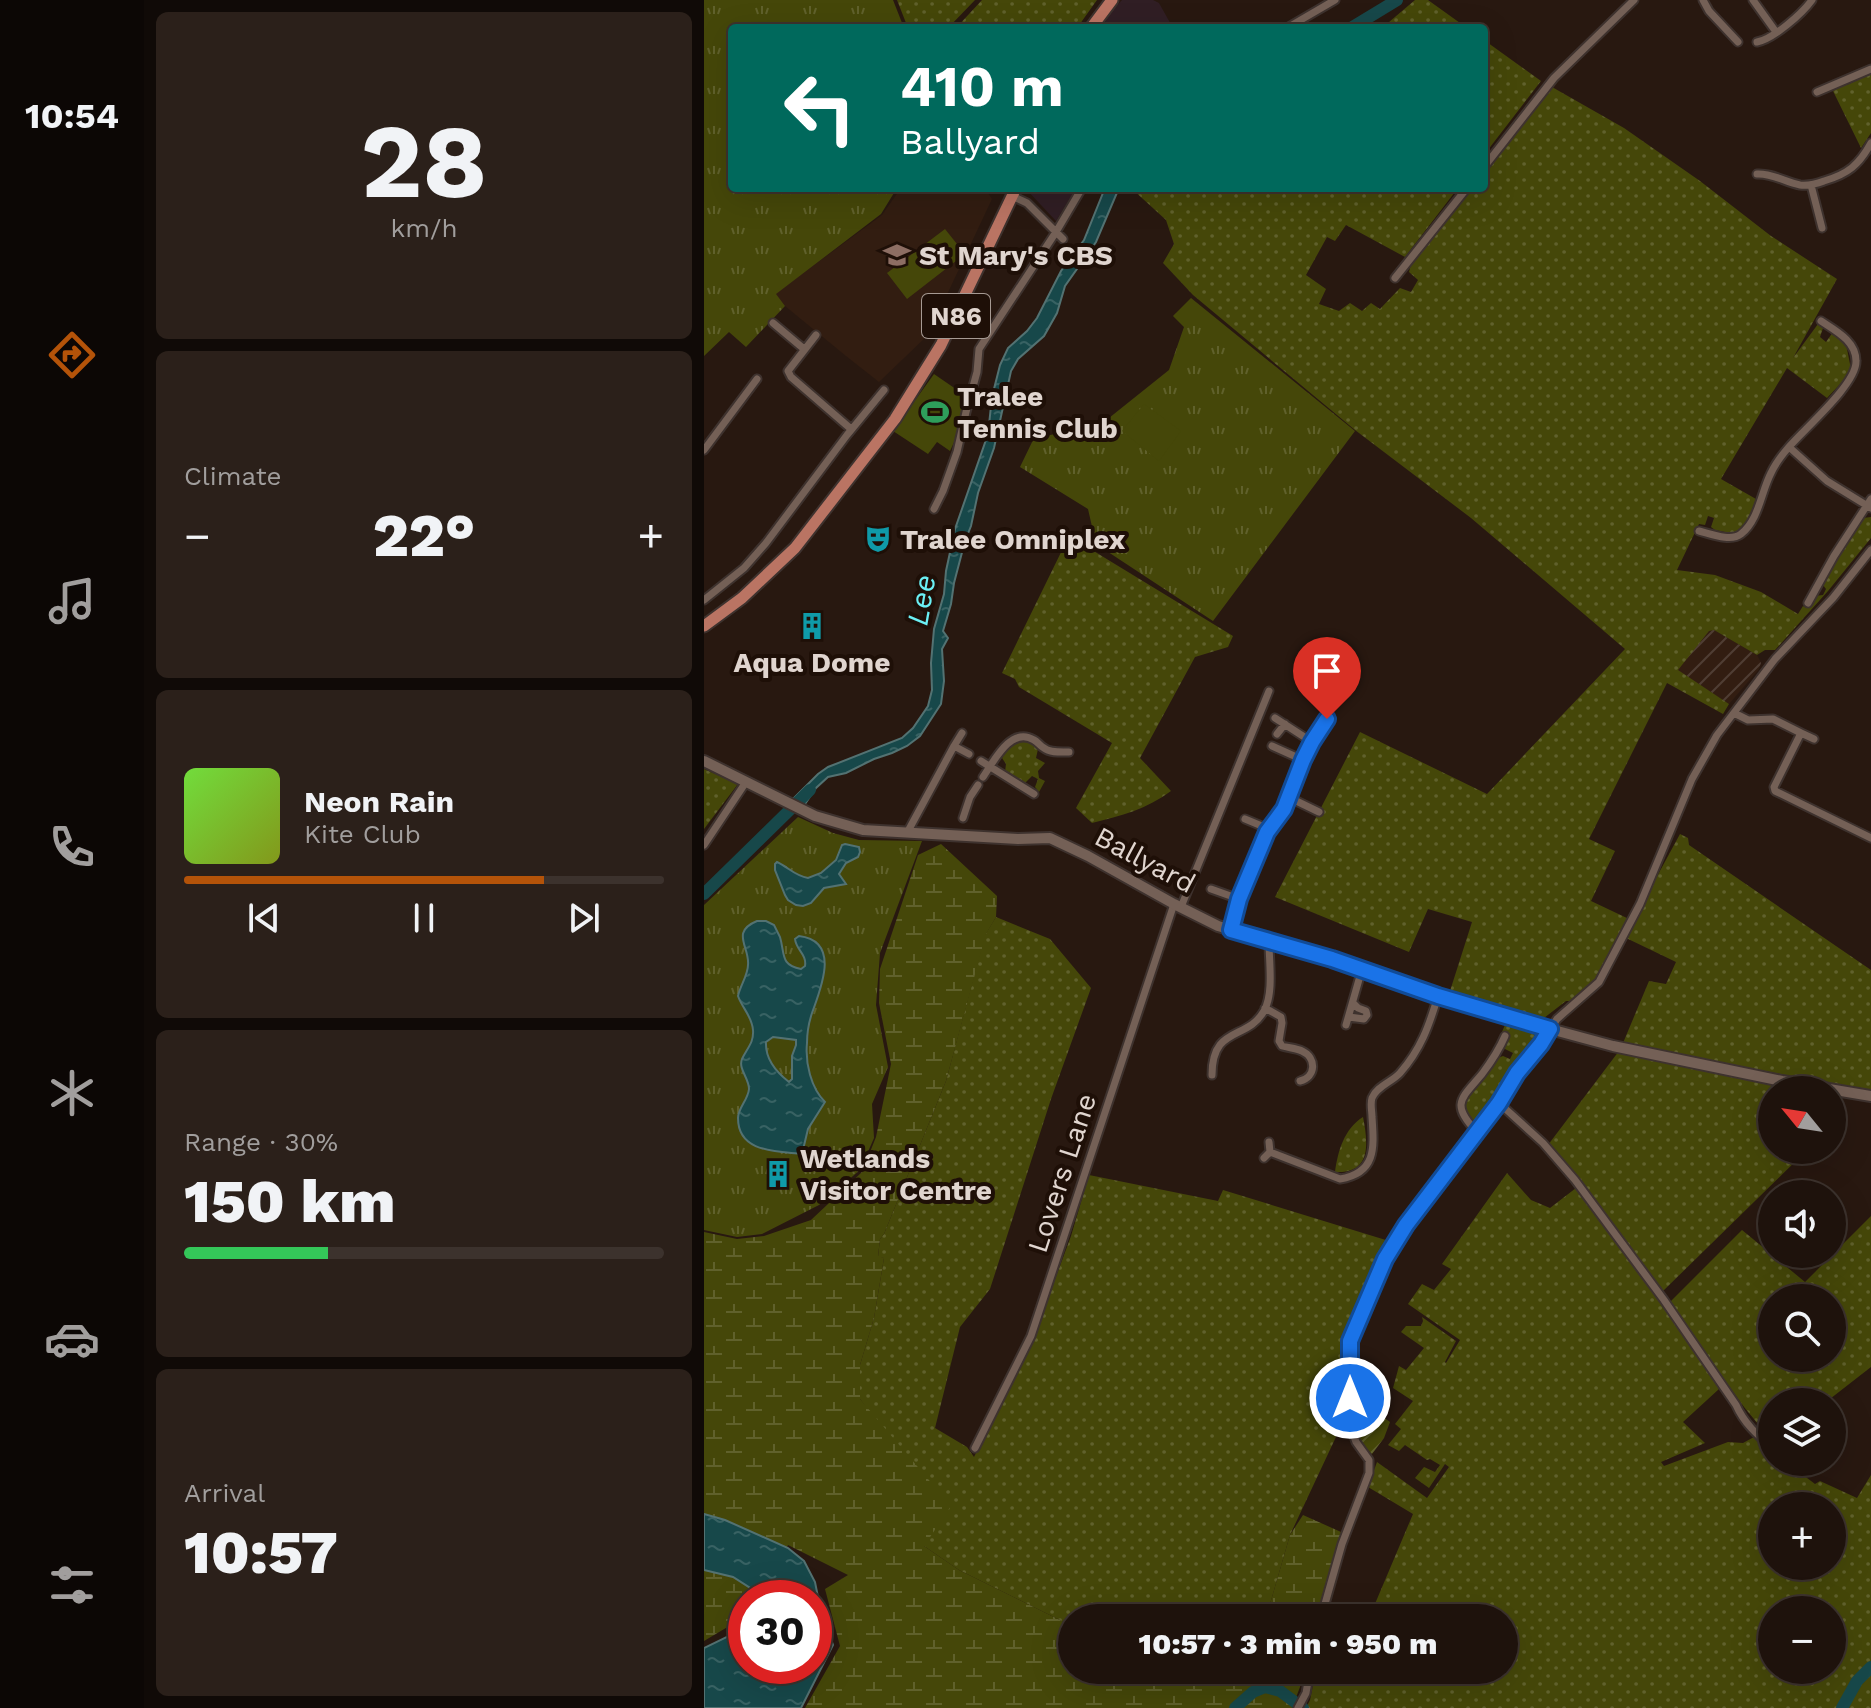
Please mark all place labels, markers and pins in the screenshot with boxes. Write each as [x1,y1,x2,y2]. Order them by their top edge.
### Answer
place label: St Mary's CBS [919,239,1113,272]
school or university icon: St Mary's CBS [882,240,912,270]
place label: Tralee Tennis Club [957,380,1118,445]
sports icon: Tralee Tennis Club [920,397,950,427]
place label: Tralee Omniplex [900,523,1126,556]
theatre icon: Tralee Omniplex [863,524,893,554]
building icon: Aqua Dome [797,611,827,641]
pin [1293,637,1361,719]
place label: Aqua Dome [734,646,890,679]
place label: Wetlands Visitor Centre [800,1142,992,1207]
building icon: Wetlands Visitor Centre [763,1159,793,1189]

